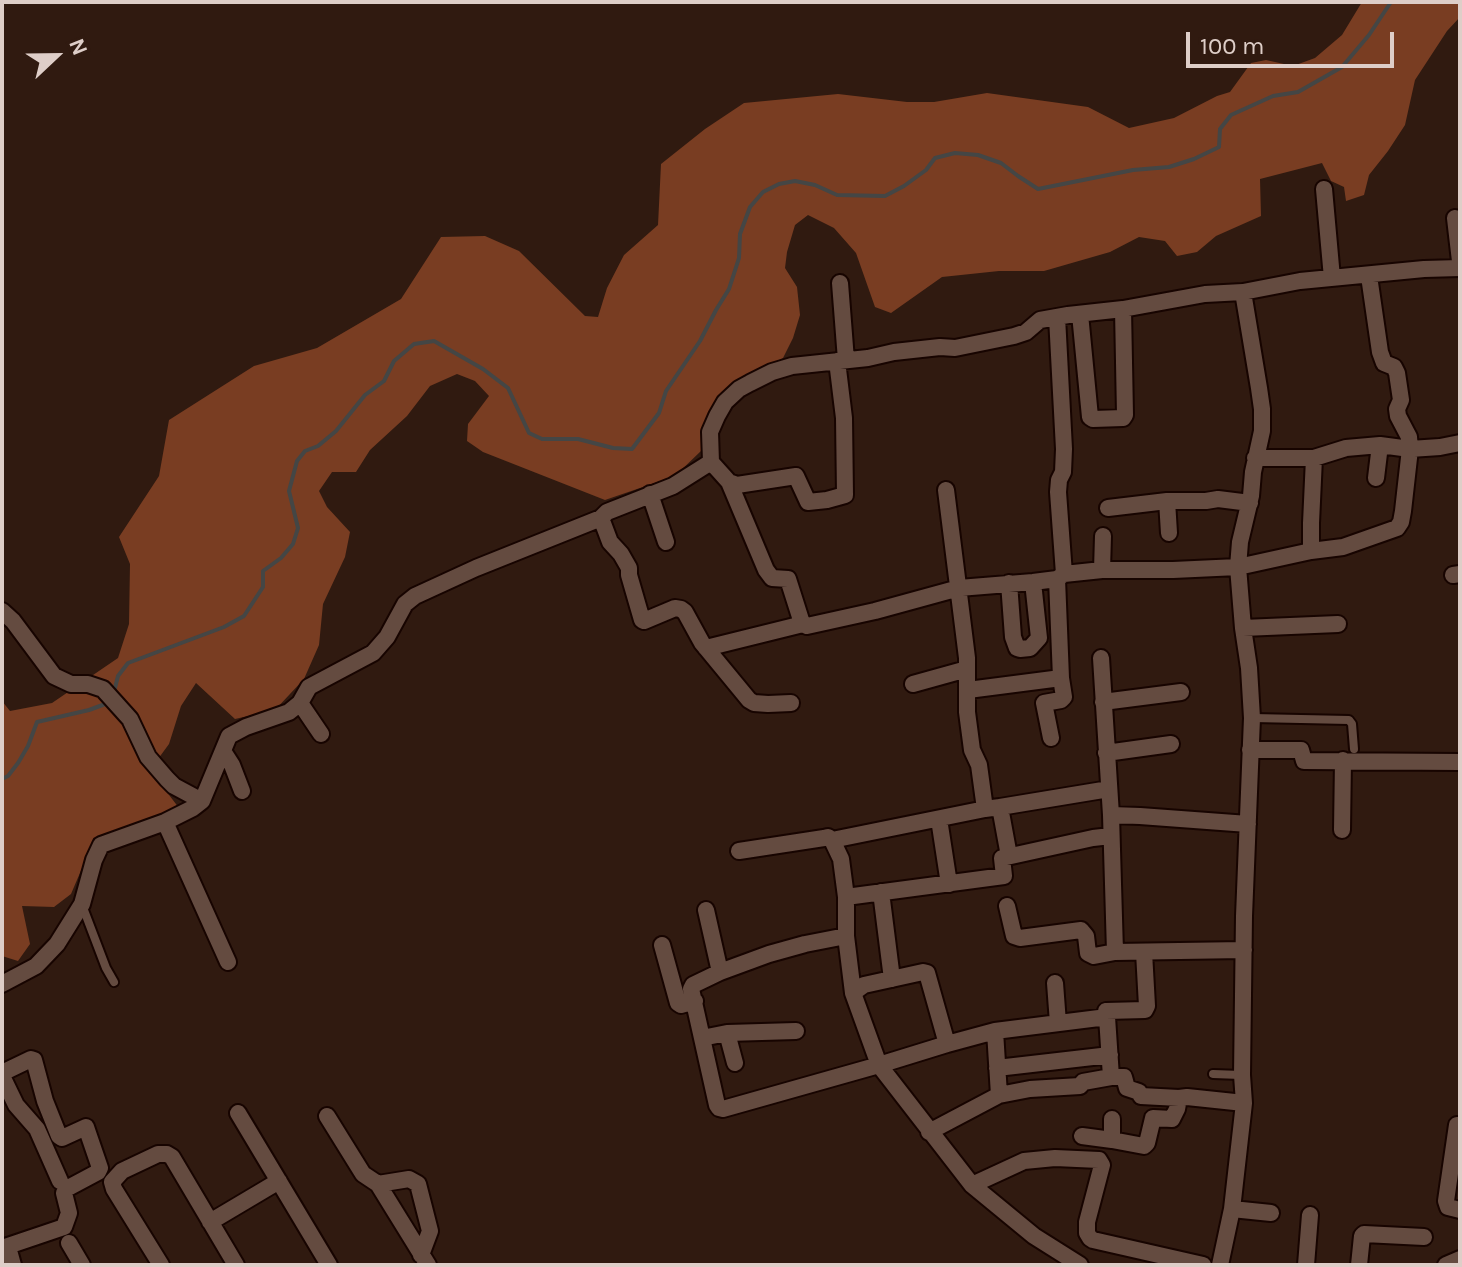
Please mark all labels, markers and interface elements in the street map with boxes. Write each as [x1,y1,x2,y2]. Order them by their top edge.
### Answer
north arrow [16,16,96,96]
scale bar [1190,16,1398,66]
text: 100 m [1200,32,1265,60]
text: N [63,35,93,59]

